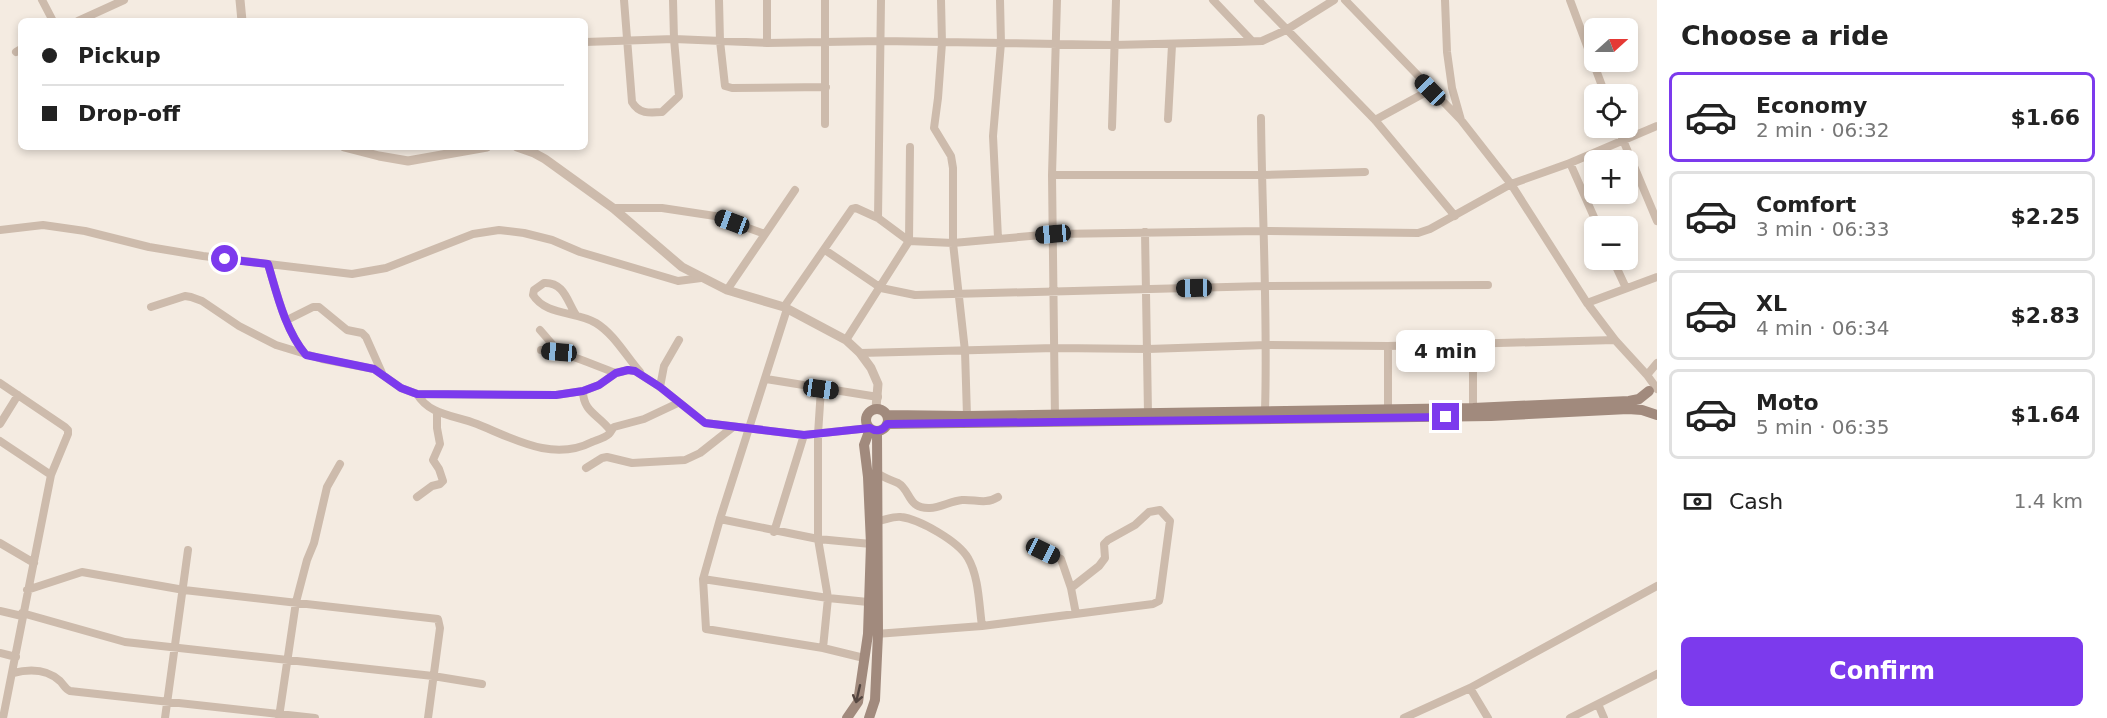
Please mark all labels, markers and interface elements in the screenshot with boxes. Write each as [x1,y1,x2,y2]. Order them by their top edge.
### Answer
north arrow [1584,18,1638,72]
map controls [1584,18,1638,270]
text: Choose a ride [1681,20,1889,51]
text: Pickup [78,43,161,68]
car [1411,71,1449,109]
button: locate [1584,84,1638,138]
icon: car [1684,90,1738,144]
text: Economy [1756,93,1867,118]
text: Drop-off [78,101,180,126]
text: $1.66 [2010,105,2080,130]
text: 2 min · 06:32 [1756,118,1890,142]
button: + [1584,150,1638,204]
icon: car [1684,189,1738,243]
text: Comfort [1756,192,1856,217]
text: $2.25 [2010,204,2080,229]
car [712,207,752,237]
button: − [1584,216,1638,270]
text: 3 min · 06:33 [1756,217,1890,241]
car [1034,223,1072,245]
route start [211,245,238,272]
car [1176,279,1212,297]
icon: car [1684,288,1738,342]
text: XL [1756,291,1787,316]
text: $2.83 [2010,303,2080,328]
text: 4 min · 06:34 [1756,316,1890,340]
callout: 4 min [1396,330,1496,372]
text: 4 min [1414,339,1477,363]
car [540,341,578,363]
car [802,378,840,400]
icon: car [1684,387,1738,441]
text: Moto [1756,390,1819,415]
text: $1.64 [2010,402,2080,427]
route end [1432,403,1459,430]
text: 5 min · 06:35 [1756,415,1890,439]
icon: cash [1681,485,1714,518]
text: Cash [1729,489,1783,514]
text: 1.4 km [2014,489,2083,513]
car [1023,535,1063,567]
button: Confirm [1681,637,2083,706]
one-way arrow [852,685,864,704]

